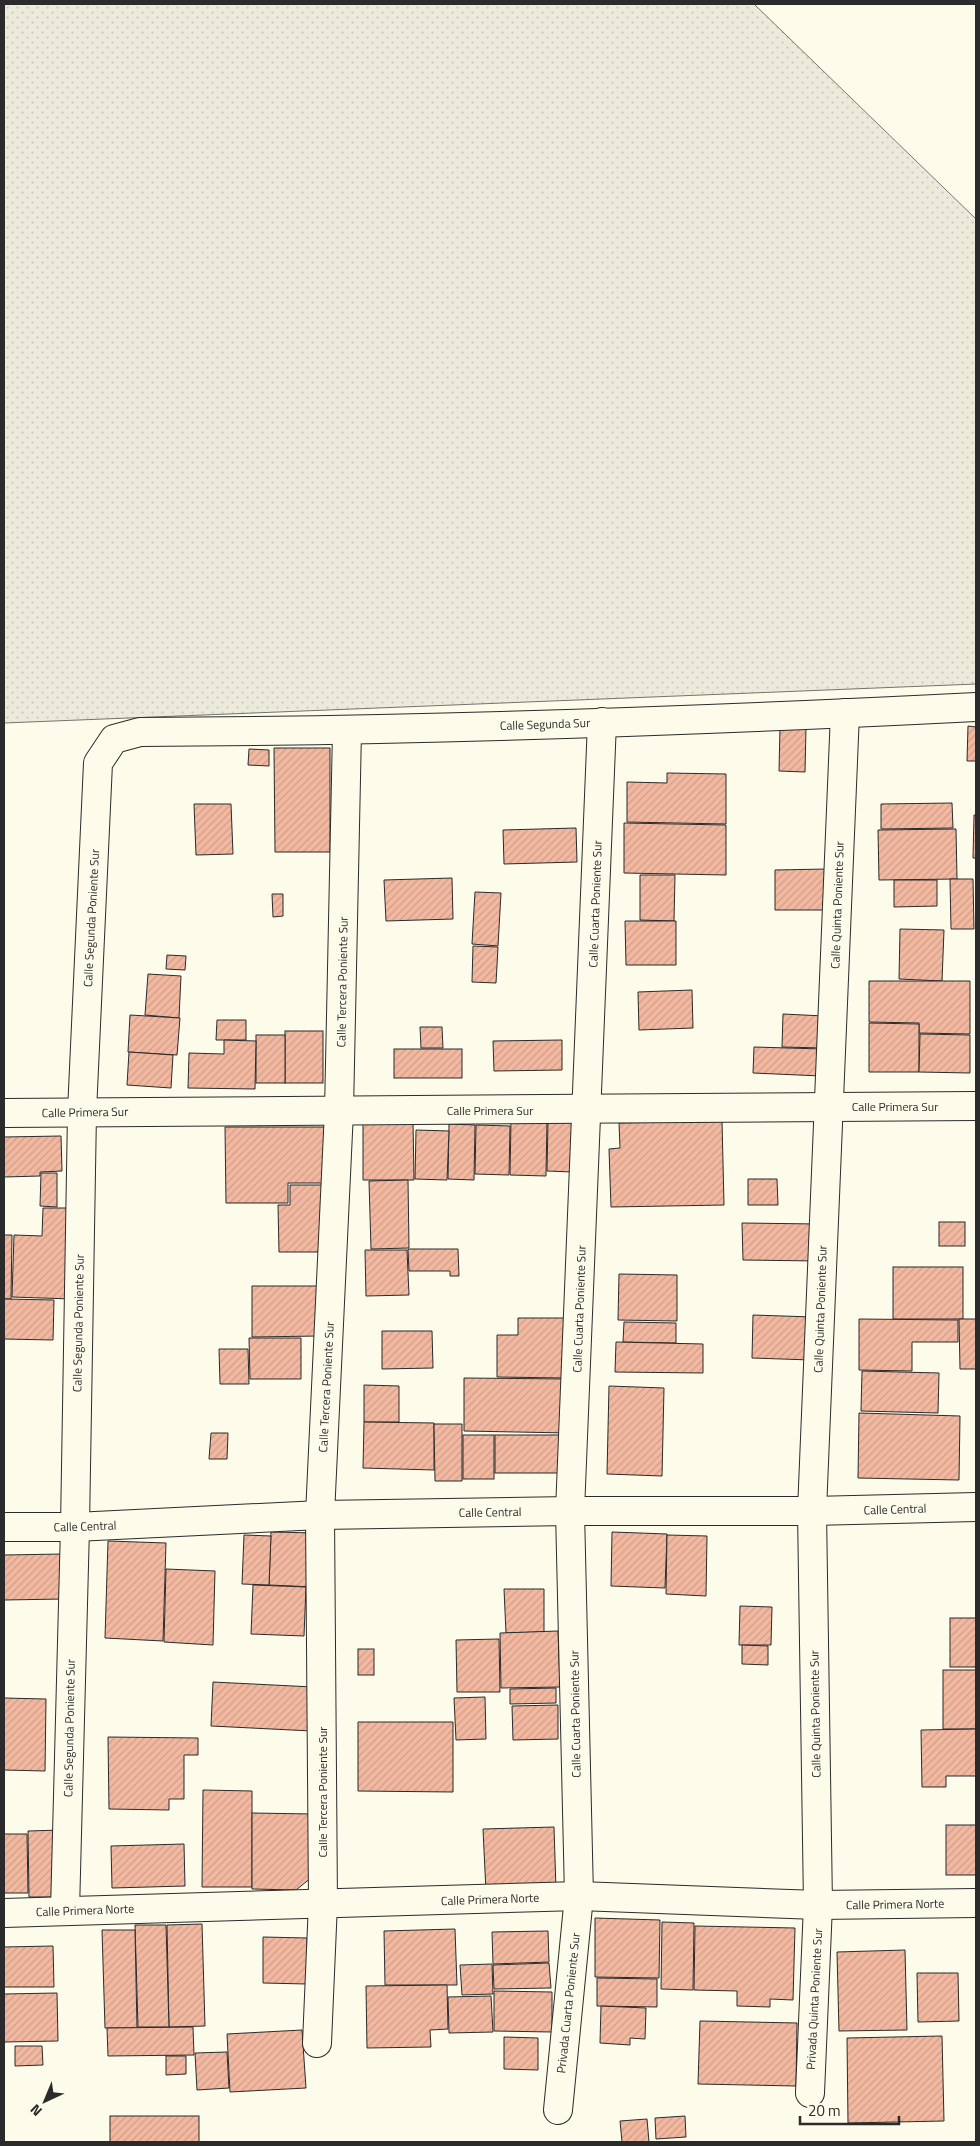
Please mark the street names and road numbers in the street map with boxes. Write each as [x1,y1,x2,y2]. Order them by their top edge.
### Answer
street label: Calle Segunda Sur [500,713,590,735]
street label: Calle Cuarta Poniente Sur [583,840,607,968]
street label: Calle Quinta Poniente Sur [825,841,849,969]
street label: Calle Segunda Poniente Sur [78,848,104,988]
street label: Calle Tercera Poniente Sur [331,916,353,1048]
street label: Calle Primera Sur [852,1097,938,1116]
street label: Calle Primera Sur [447,1101,533,1120]
street label: Calle Primera Sur [42,1102,128,1122]
street label: Calle Cuarta Poniente Sur [567,1245,591,1373]
street label: Calle Quinta Poniente Sur [808,1245,832,1373]
street label: Calle Segunda Poniente Sur [67,1254,89,1392]
street label: Calle Tercera Poniente Sur [313,1321,339,1453]
street label: Calle Central [863,1498,927,1520]
street label: Calle Central [458,1502,522,1522]
street label: Calle Central [53,1515,117,1537]
street label: Calle Cuarta Poniente Sur [564,1650,586,1778]
street label: Calle Quinta Poniente Sur [804,1650,826,1778]
street label: Calle Segunda Poniente Sur [58,1659,80,1797]
street label: Calle Tercera Poniente Sur [313,1726,332,1858]
street label: Calle Primera Norte [441,1888,539,1910]
street label: Calle Primera Norte [846,1894,944,1914]
street label: Calle Primera Norte [36,1899,134,1921]
street label: Privada Quinta Poniente Sur [801,1928,827,2070]
street label: Privada Cuarta Poniente Sur [551,1932,585,2074]

